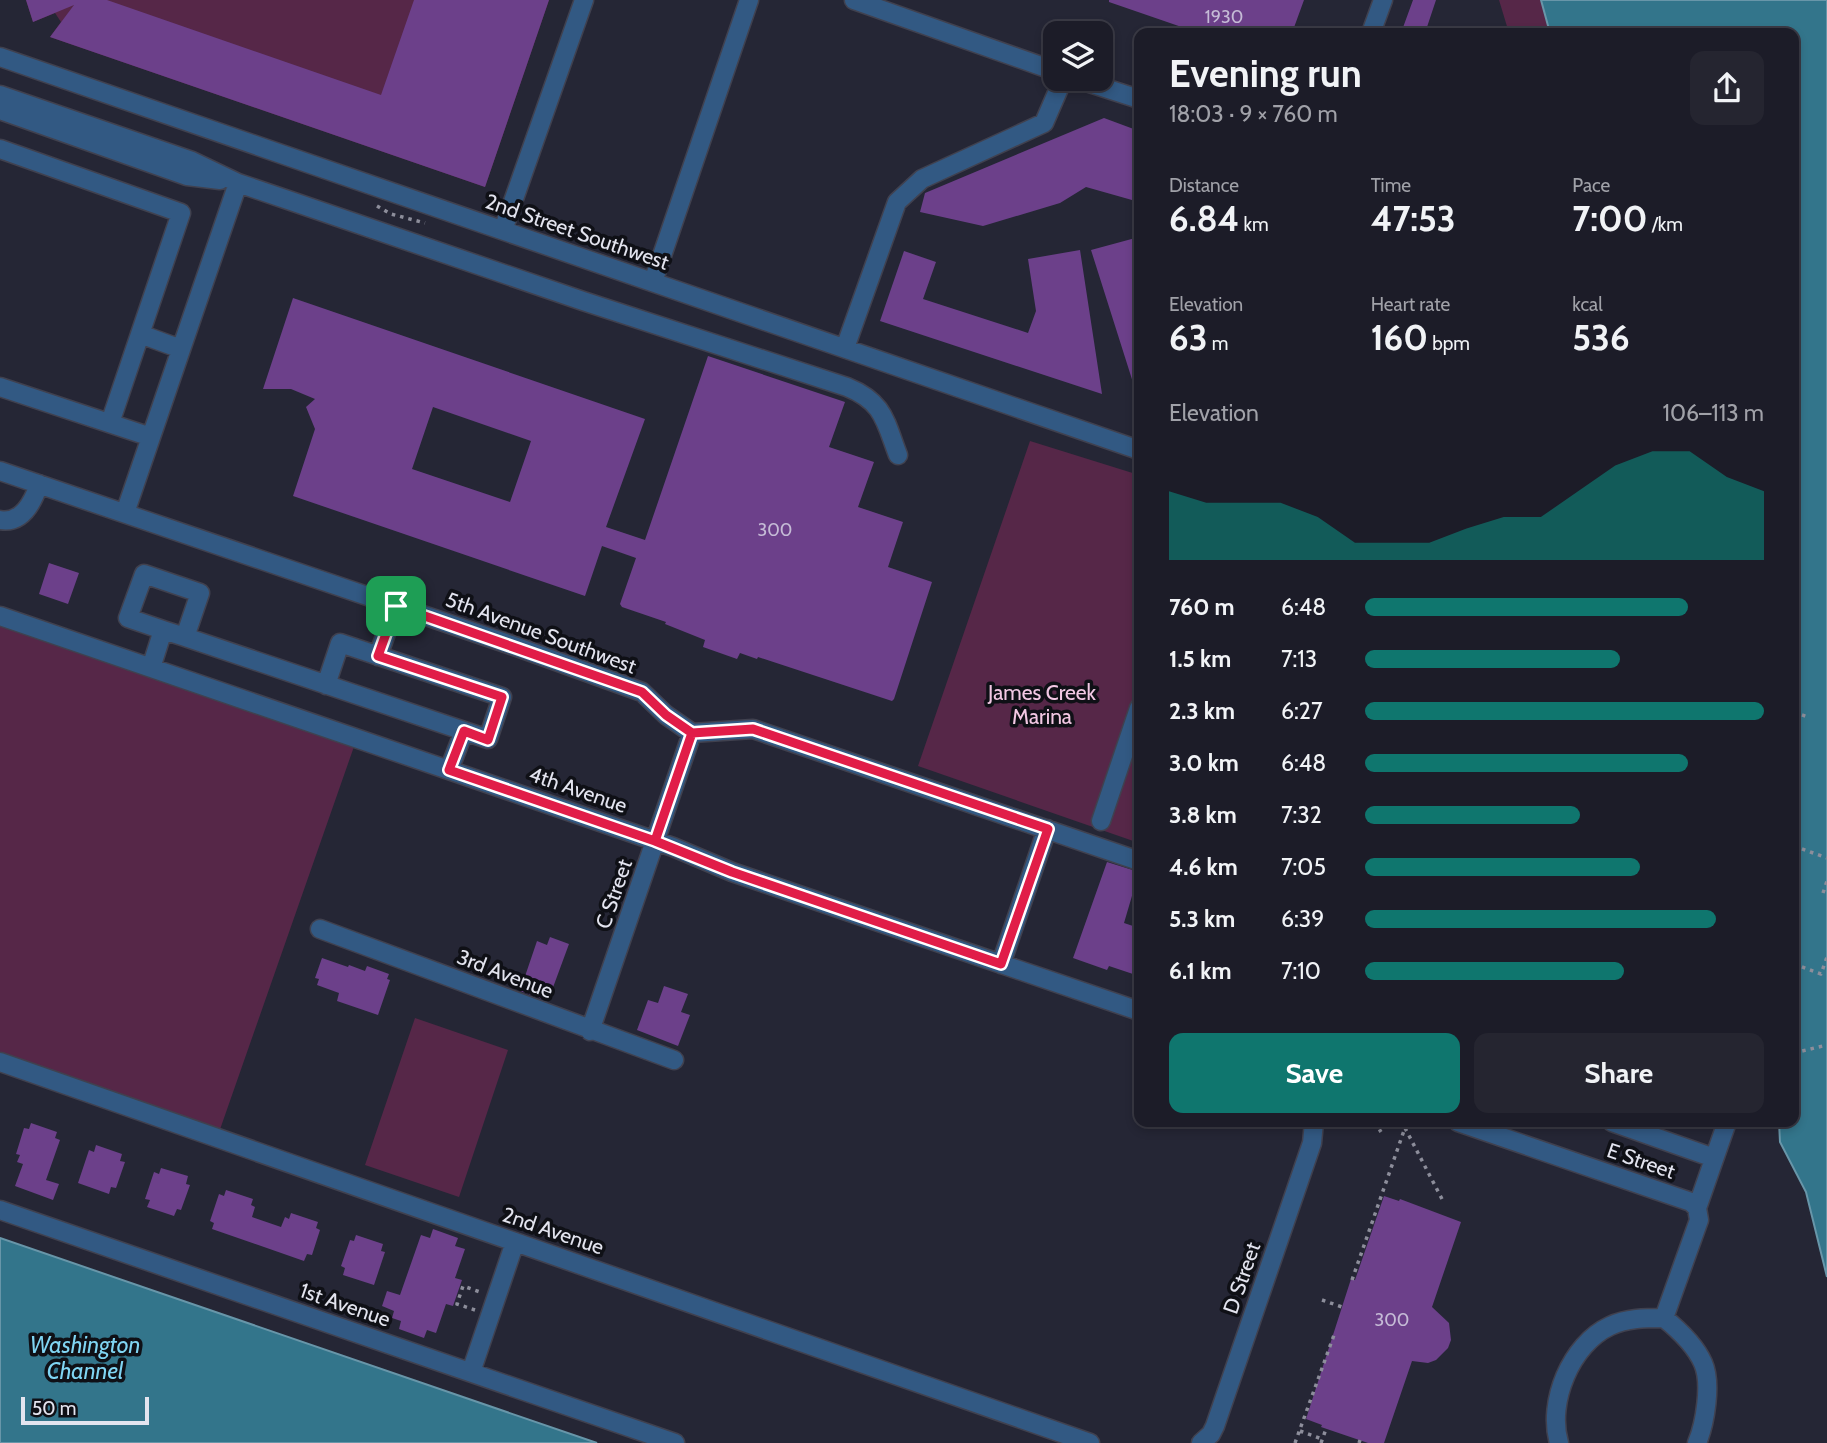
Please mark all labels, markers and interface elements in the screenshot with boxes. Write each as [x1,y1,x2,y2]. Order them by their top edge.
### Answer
house number: 1930 [1205,6,1243,28]
map controls [1043,21,1113,91]
button: layers [1043,21,1113,91]
text: Evening run [1169,50,1362,97]
button: share [1690,51,1764,125]
text: 18:03 · 9 × 760 m [1169,100,1338,128]
text: Distance [1169,174,1239,197]
text: Time [1371,174,1411,197]
text: Pace [1572,174,1610,197]
street label: 2nd Street Southwest [482,188,672,275]
text: 6.84 [1169,197,1239,240]
text: 47:53 [1371,197,1456,240]
text: 7:00 [1572,197,1647,240]
text: km [1239,213,1269,236]
text: /km [1647,213,1683,236]
text: Elevation [1169,293,1243,316]
text: Heart rate [1371,293,1450,316]
text: kcal [1572,293,1603,316]
text: 63 [1169,316,1208,359]
text: 160 [1371,316,1428,359]
text: 536 [1572,316,1630,359]
text: m [1208,332,1229,355]
text: bpm [1428,332,1470,355]
text: Elevation [1169,399,1259,427]
text: 106–113 m [1662,399,1764,427]
house number: 300 [758,519,792,541]
pin [366,576,426,636]
street label: 5th Avenue Southwest [443,586,640,679]
icon: arrive [377,587,415,625]
text: 760 m [1169,593,1235,621]
text: 6:48 [1281,593,1326,621]
text: 1.5 km [1169,645,1231,673]
text: 7:13 [1281,645,1317,673]
park label: James Creek Marina [987,680,1097,729]
text: 2.3 km [1169,697,1235,725]
text: 6:27 [1281,697,1322,725]
text: 3.0 km [1169,749,1239,777]
text: 6:48 [1281,749,1326,777]
street label: 4th Avenue [526,761,631,818]
text: 3.8 km [1169,801,1237,829]
text: 7:32 [1281,801,1322,829]
text: 4.6 km [1169,853,1238,881]
text: 7:05 [1281,853,1326,881]
street label: C Street [590,856,637,932]
text: 5.3 km [1169,905,1235,933]
text: 6:39 [1281,905,1324,933]
street label: 3rd Avenue [454,944,557,1003]
text: 6.1 km [1169,957,1231,985]
text: 7:10 [1281,957,1321,985]
button: Save [1169,1033,1460,1113]
button: Share [1474,1033,1764,1113]
street label: E Street [1604,1137,1678,1184]
street label: 2nd Avenue [499,1201,607,1260]
street label: D Street [1218,1239,1265,1317]
street label: 1st Avenue [297,1277,394,1332]
house number: 300 [1375,1309,1409,1331]
water label: Washington Channel [30,1331,140,1385]
scale bar [21,1394,149,1426]
text: 50 m [32,1397,76,1420]

